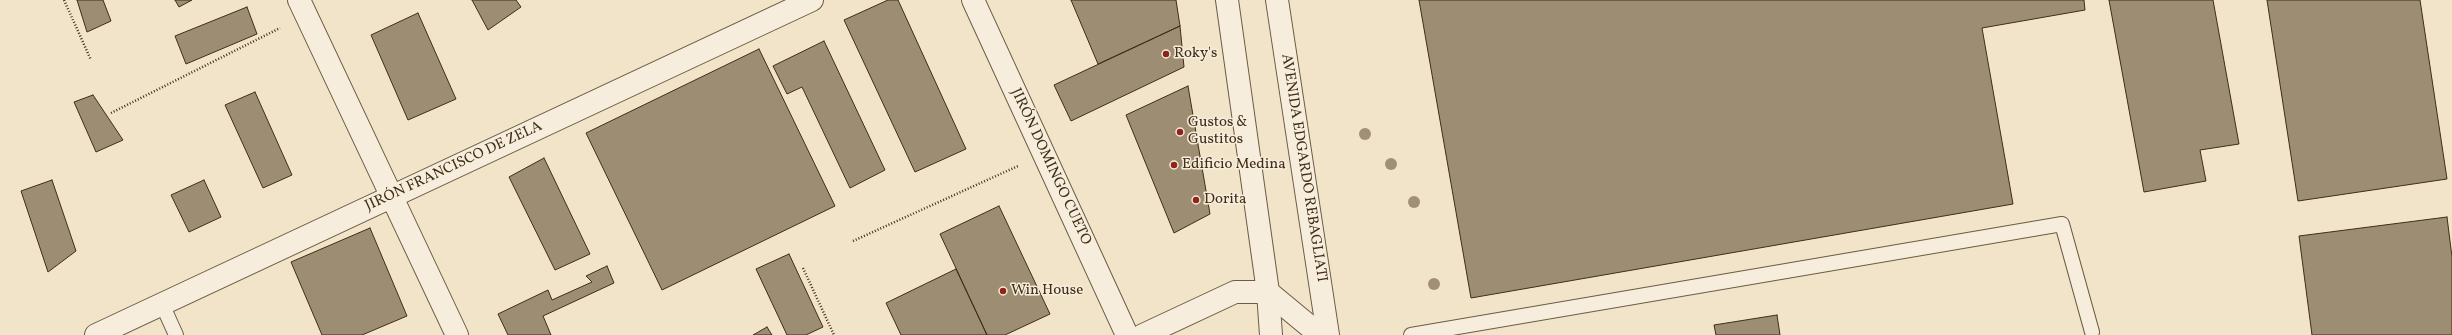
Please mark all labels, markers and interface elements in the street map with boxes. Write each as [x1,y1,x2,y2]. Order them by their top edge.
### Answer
place label: Roky's [1174,45,1217,63]
marker: Roky's [1161,49,1171,59]
street label: AVENIDA EDGARDO REBAGLIATI [1276,53,1330,283]
street label: JIRÓN DOMINGO CUETO [1006,86,1094,248]
place label: Gustos & Gustitos [1188,114,1247,149]
street label: JIRÓN FRANCISCO DE ZELA [363,118,545,216]
marker: Gustos & Gustitos [1175,127,1185,137]
place label: Edificio Medina [1182,156,1286,174]
marker: Edificio Medina [1169,160,1179,170]
place label: Dorita [1204,191,1246,209]
marker: Dorita [1191,195,1201,205]
place label: Win House [1011,282,1083,300]
marker: Win House [998,286,1008,296]

